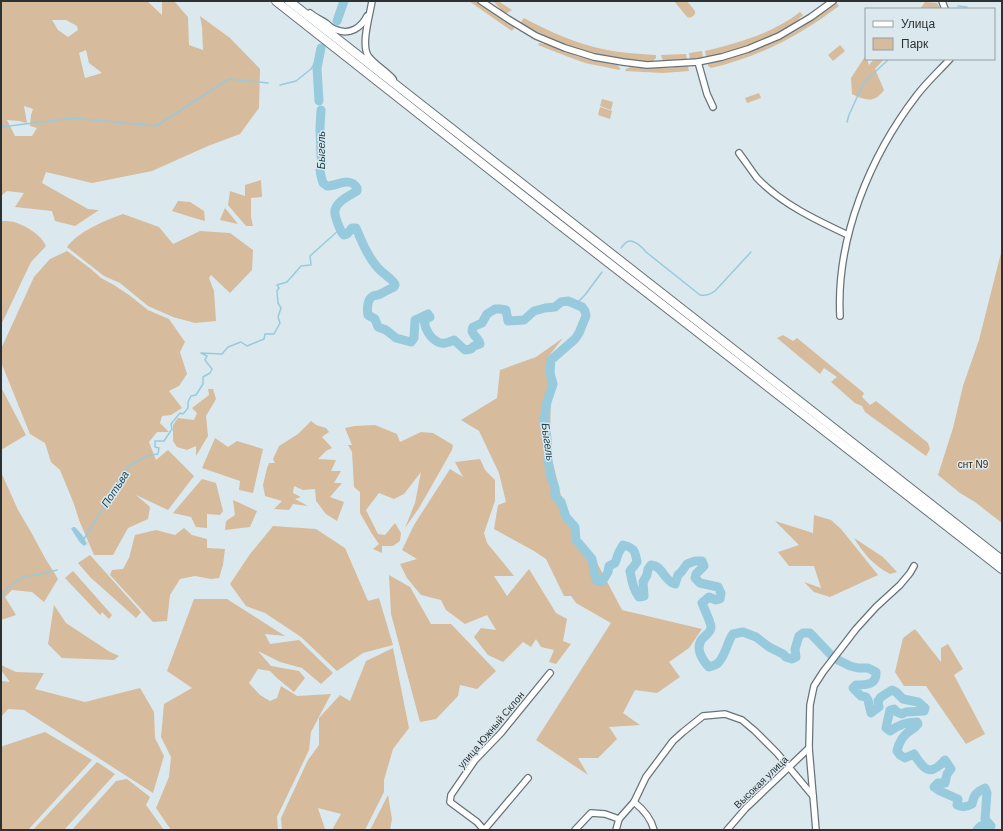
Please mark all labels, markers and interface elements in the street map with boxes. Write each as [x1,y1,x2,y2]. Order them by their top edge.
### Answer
legend [865,8,995,60]
text: Улица [901,17,935,31]
text: Парк [901,37,929,51]
water label: Быгель [315,131,327,169]
water label: Быгель [539,422,557,462]
park label: снт N9 [958,459,989,470]
water label: Потьва [99,469,131,509]
street label: улица Южный Склон [456,689,526,771]
street label: Высокая улица [732,753,790,810]

